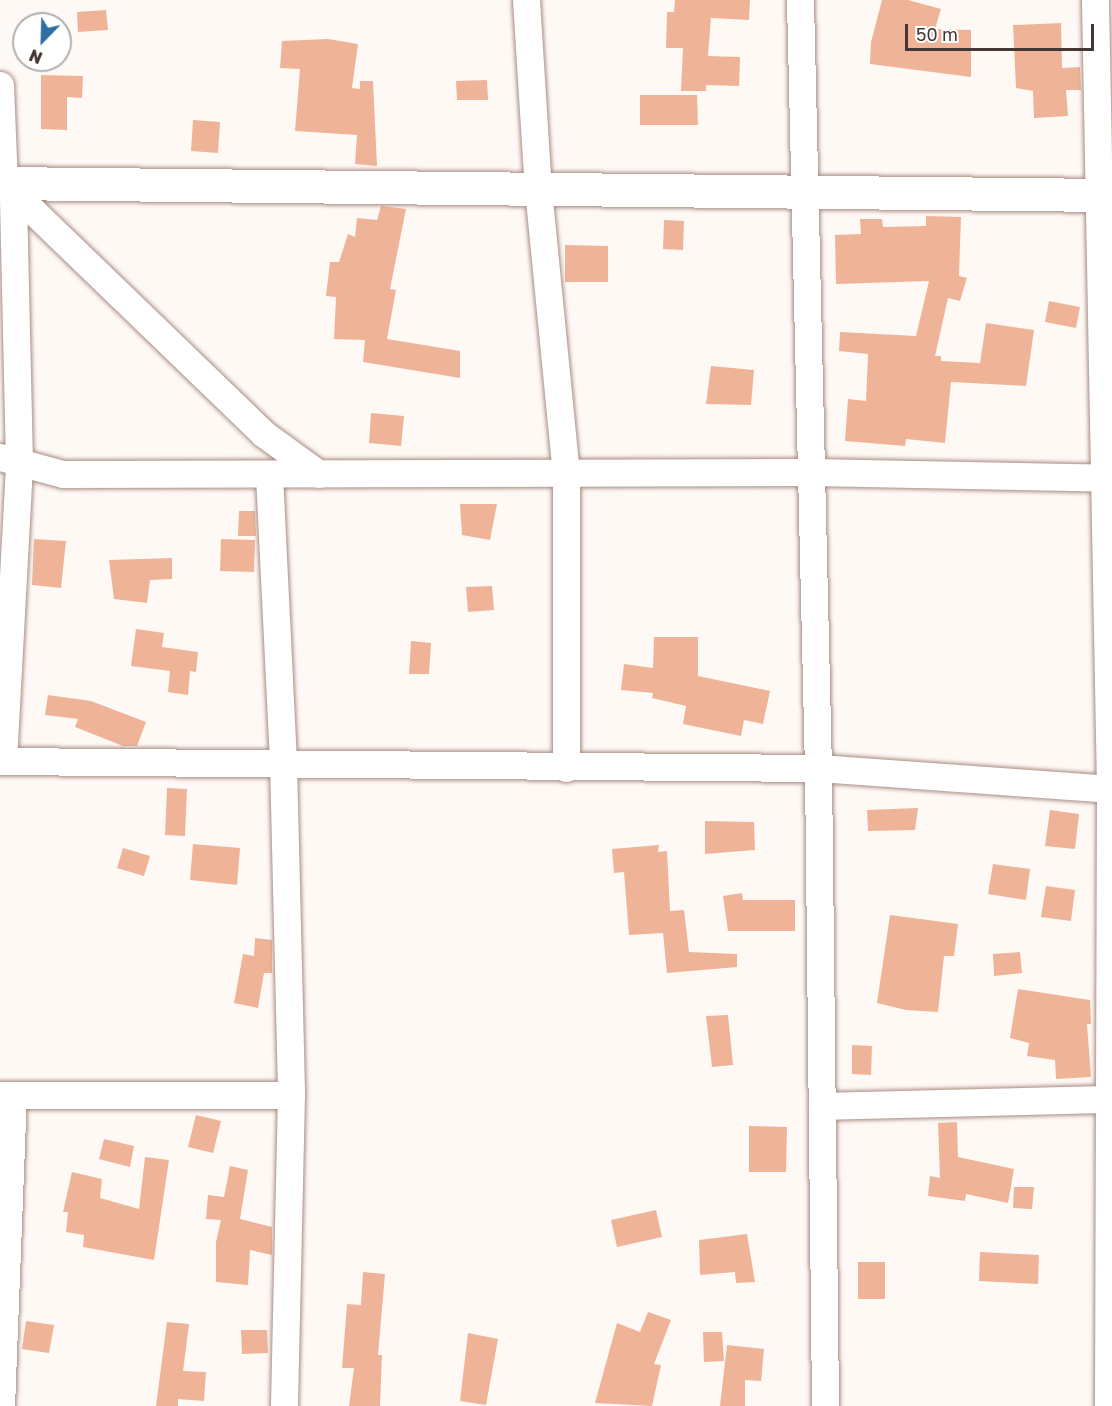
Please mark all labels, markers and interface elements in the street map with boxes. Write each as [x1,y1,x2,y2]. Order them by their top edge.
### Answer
north arrow [12,12,72,72]
scale bar [908,12,1097,50]
text: 50 m [916,23,958,45]
text: N [26,45,45,68]

